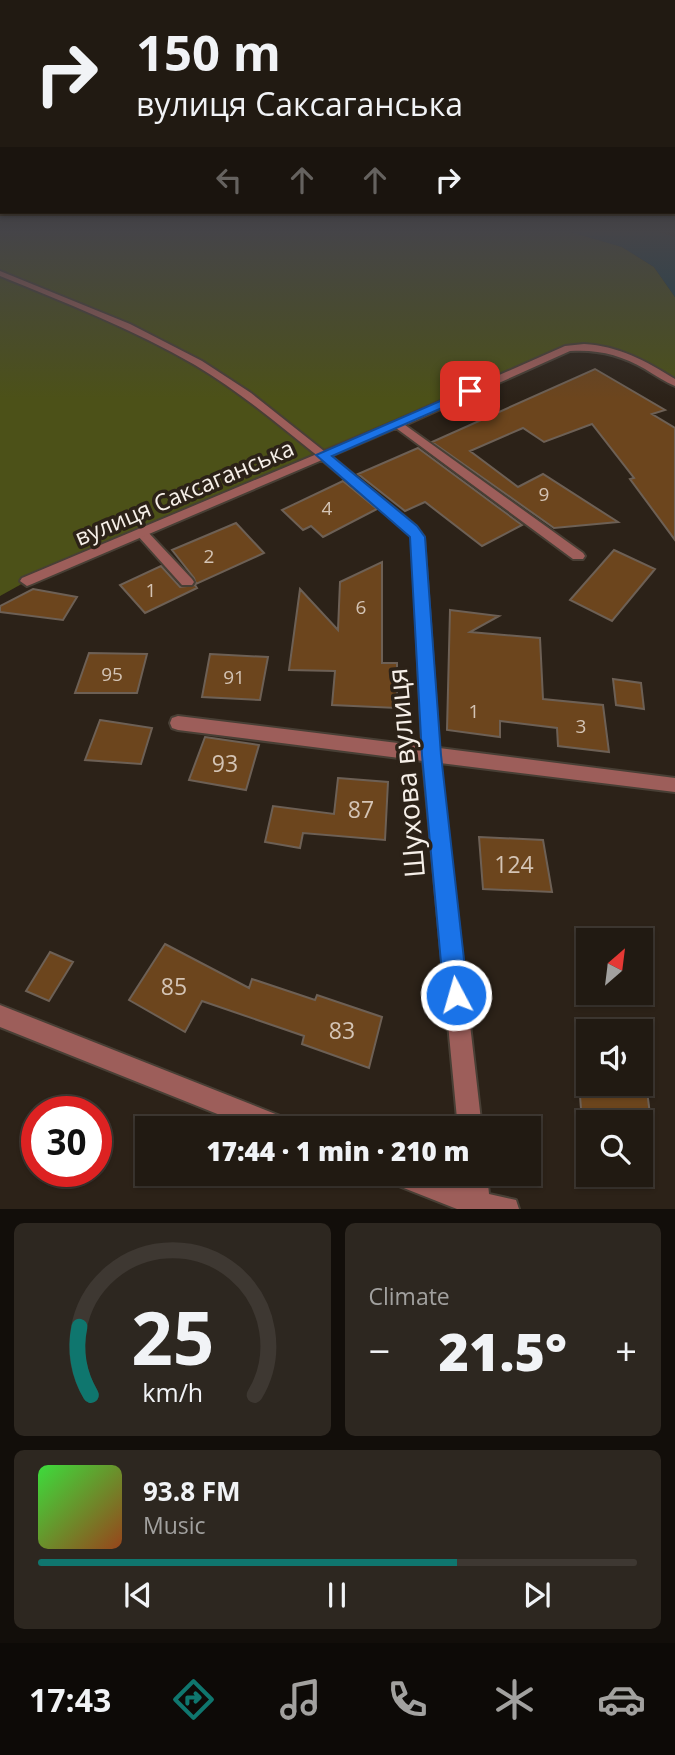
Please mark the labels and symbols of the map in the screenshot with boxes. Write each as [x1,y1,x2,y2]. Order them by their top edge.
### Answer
pin [440,361,500,421]
street label: вулиця Саксаганська [70,431,298,553]
house number: 9 [539,481,549,507]
house number: 4 [322,495,333,521]
house number: 2 [204,543,214,569]
house number: 1 [146,577,156,603]
house number: 6 [356,594,366,620]
house number: 95 [101,661,123,687]
house number: 91 [223,664,245,690]
street label: Шухова вулиця [377,667,433,879]
house number: 1 [469,698,479,724]
house number: 3 [576,713,586,739]
house number: 93 [212,747,238,779]
house number: 87 [348,793,374,825]
house number: 124 [494,848,534,880]
north arrow [576,928,653,1004]
position arrow [419,958,493,1032]
house number: 85 [161,970,187,1002]
house number: 83 [329,1014,355,1046]
speed limit sign: 30 [21,1096,112,1187]

